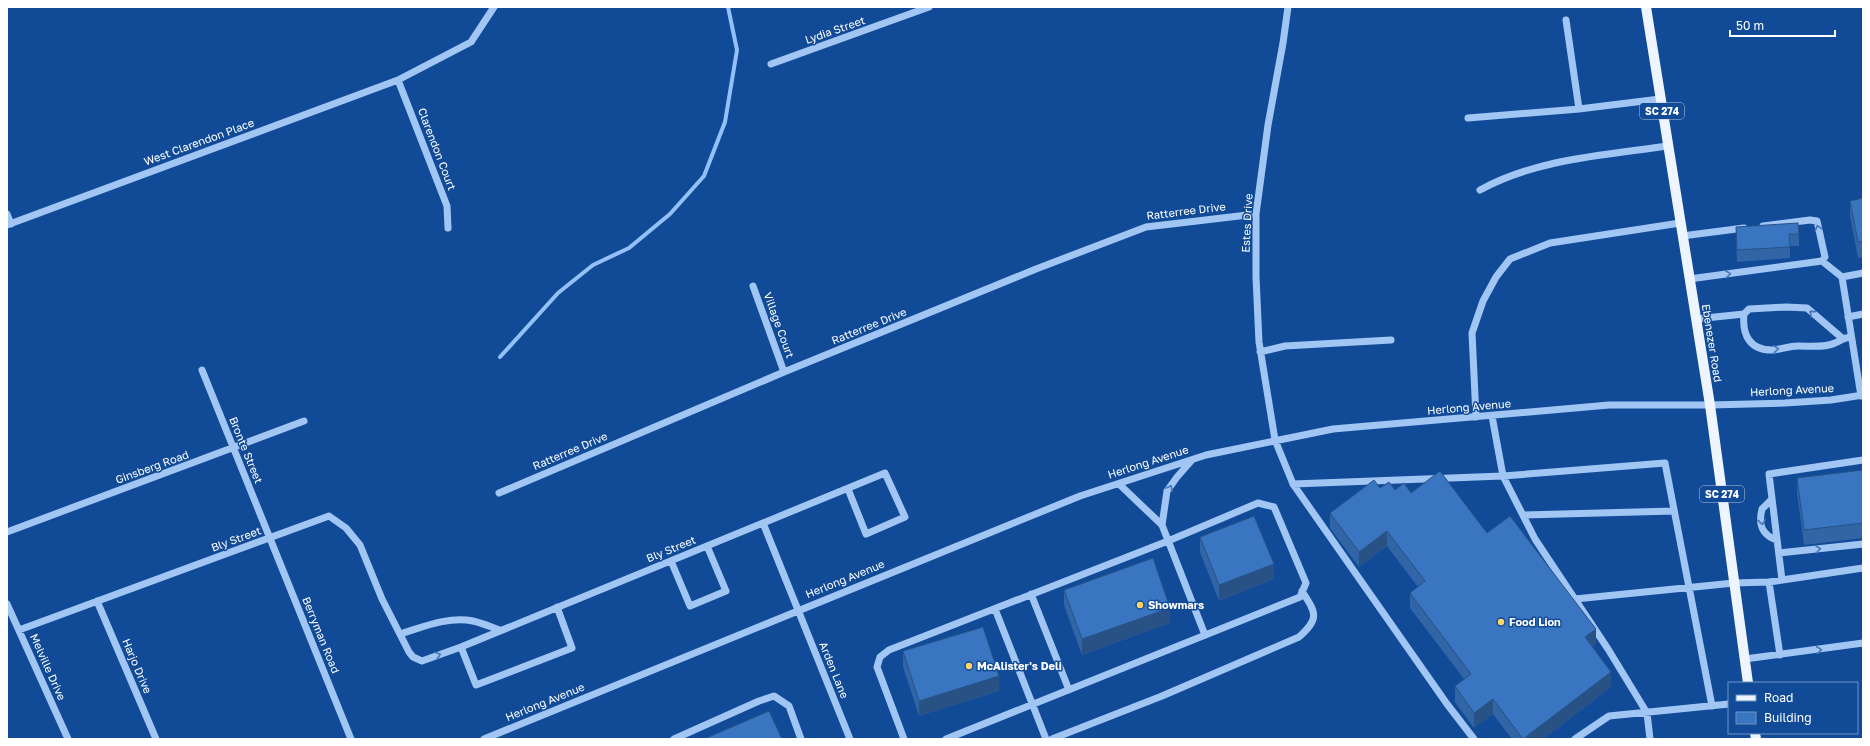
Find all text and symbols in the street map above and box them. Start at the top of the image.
scale bar [1730,12,1835,38]
street label: Lydia Street [803,13,867,46]
text: 50 m [1736,18,1764,33]
road number: SC 274 [1640,103,1684,119]
street label: Clarendon Court [416,106,459,192]
street label: West Clarendon Place [142,116,256,168]
street label: Estes Drive [1238,193,1255,253]
street label: Ratterree Drive [1146,199,1226,222]
one-way arrow [1814,224,1823,231]
one-way arrow [1725,270,1731,279]
street label: Village Court [762,290,797,360]
street label: Ebenezer Road [1700,303,1725,383]
street label: Ratterree Drive [829,305,908,347]
one-way arrow [1810,310,1817,317]
one-way arrow [1773,344,1779,353]
street label: Herlong Avenue [1750,381,1834,398]
street label: Herlong Avenue [1426,396,1511,417]
street label: Bronte Street [227,415,266,485]
street label: Ratterree Drive [531,429,609,472]
street label: Herlong Avenue [1106,442,1190,481]
street label: Ginsberg Road [113,447,190,486]
one-way arrow [1165,485,1173,492]
road number: SC 274 [1700,486,1744,502]
one-way arrow [1757,519,1766,525]
street label: Bly Street [209,524,263,554]
street label: Bly Street [644,533,697,564]
one-way arrow [1815,545,1821,554]
street label: Herlong Avenue [803,557,886,600]
street label: Berryman Road [300,595,343,675]
place label: Showmars [1148,598,1204,611]
marker: Showmars [1135,600,1145,610]
place label: Food Lion [1509,615,1561,628]
marker: Food Lion [1496,617,1506,627]
street label: Melville Drive [28,631,69,702]
street label: Harjo Drive [120,636,155,695]
street label: Arden Lane [817,640,852,700]
one-way arrow [1816,646,1822,655]
one-way arrow [434,652,441,660]
place label: McAlister's Deli [977,659,1062,672]
marker: McAlister's Deli [964,661,974,671]
street label: Herlong Avenue [503,680,586,723]
legend [1728,682,1858,734]
text: Road [1764,690,1793,705]
text: Building [1764,710,1812,725]

